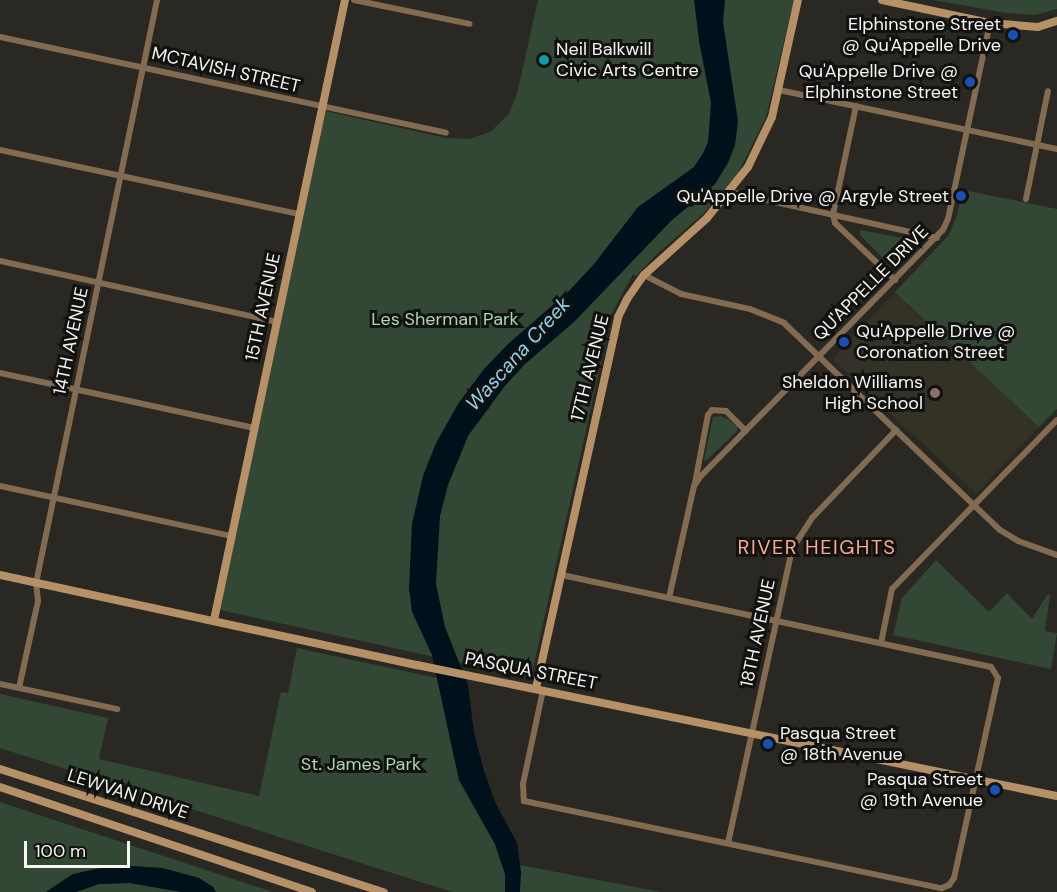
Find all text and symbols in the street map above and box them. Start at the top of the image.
place label: Elphinstone Street @ Qu'Appelle Drive [842,14,1001,57]
marker: Elphinstone Street @ Qu'Appelle Drive [1006,28,1020,42]
place label: Neil Balkwill Civic Arts Centre [556,39,699,82]
street label: MCTAVISH STREET [150,42,302,98]
marker: Neil Balkwill Civic Arts Centre [537,53,551,67]
place label: Qu'Appelle Drive @ Elphinstone Street [799,61,958,104]
marker: Qu'Appelle Drive @ Elphinstone Street [963,75,977,89]
place label: Qu'Appelle Drive @ Argyle Street [676,185,949,207]
marker: Qu'Appelle Drive @ Argyle Street [954,189,968,203]
street label: QU'APPELLE DRIVE [809,221,933,345]
street label: 15TH AVENUE [241,251,285,363]
street label: 14TH AVENUE [49,285,93,397]
water label: Wascana Creek [461,292,575,416]
park label: Les Sherman Park [371,308,519,330]
street label: 17TH AVENUE [566,312,614,424]
place label: Qu'Appelle Drive @ Coronation Street [856,321,1015,364]
marker: Qu'Appelle Drive @ Coronation Street [837,335,851,349]
place label: Sheldon Williams High School [782,372,923,415]
marker: Sheldon Williams High School [928,386,942,400]
district label: RIVER HEIGHTS [738,535,896,559]
street label: 18TH AVENUE [736,577,780,689]
street label: PASQUA STREET [463,648,599,694]
place label: Pasqua Street @ 18th Avenue [780,723,903,766]
marker: Pasqua Street @ 18th Avenue [761,737,775,751]
park label: St. James Park [301,753,421,775]
street label: LEWVAN DRIVE [65,764,191,824]
place label: Pasqua Street @ 19th Avenue [860,769,983,812]
marker: Pasqua Street @ 19th Avenue [988,783,1002,797]
scale bar [27,829,134,867]
text: 100 m [35,839,86,863]

